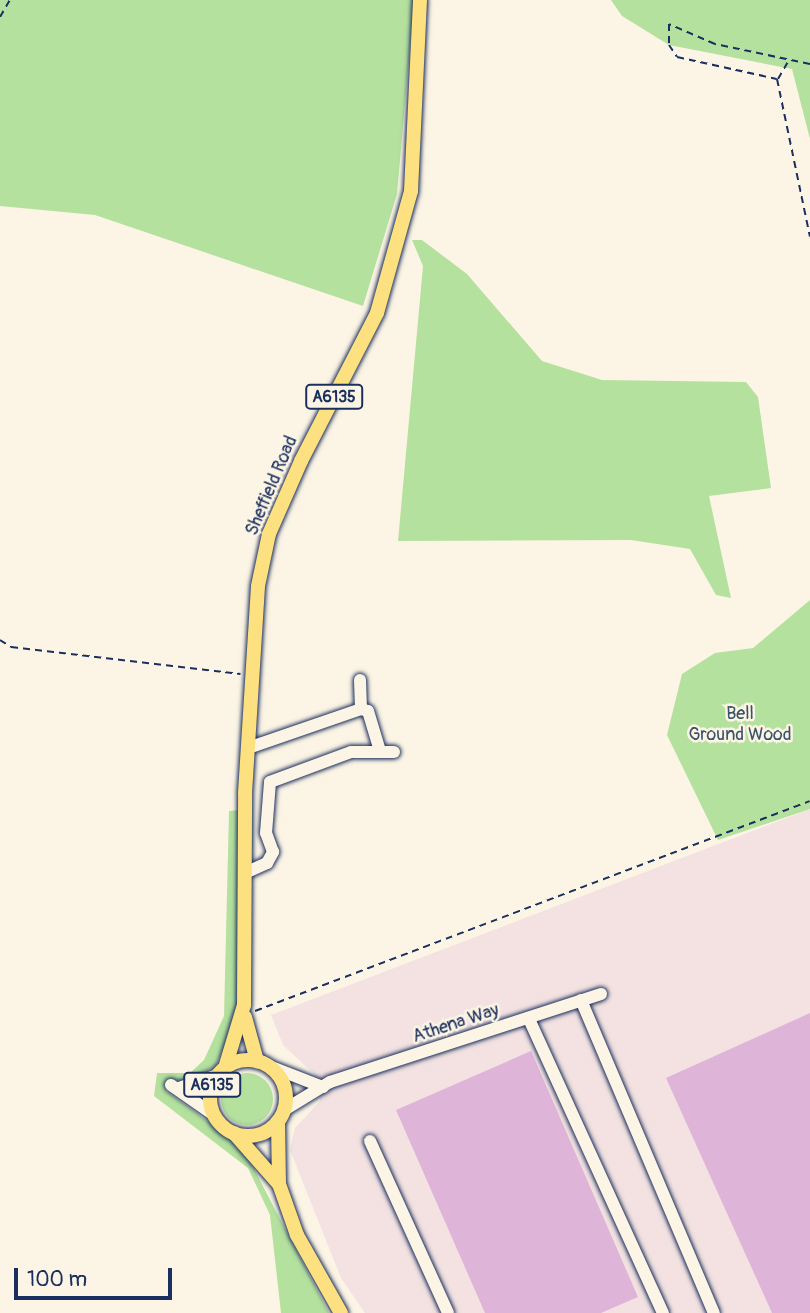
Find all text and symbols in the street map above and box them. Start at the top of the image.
road number: A6135 [304,384,364,410]
street label: Sheffield Road [241,433,303,539]
park label: Bell Ground Wood [688,704,792,746]
street label: Athena Way [410,1000,502,1048]
road number: A6135 [182,1072,242,1098]
scale bar [18,1254,175,1298]
text: 100 m [27,1266,87,1293]

